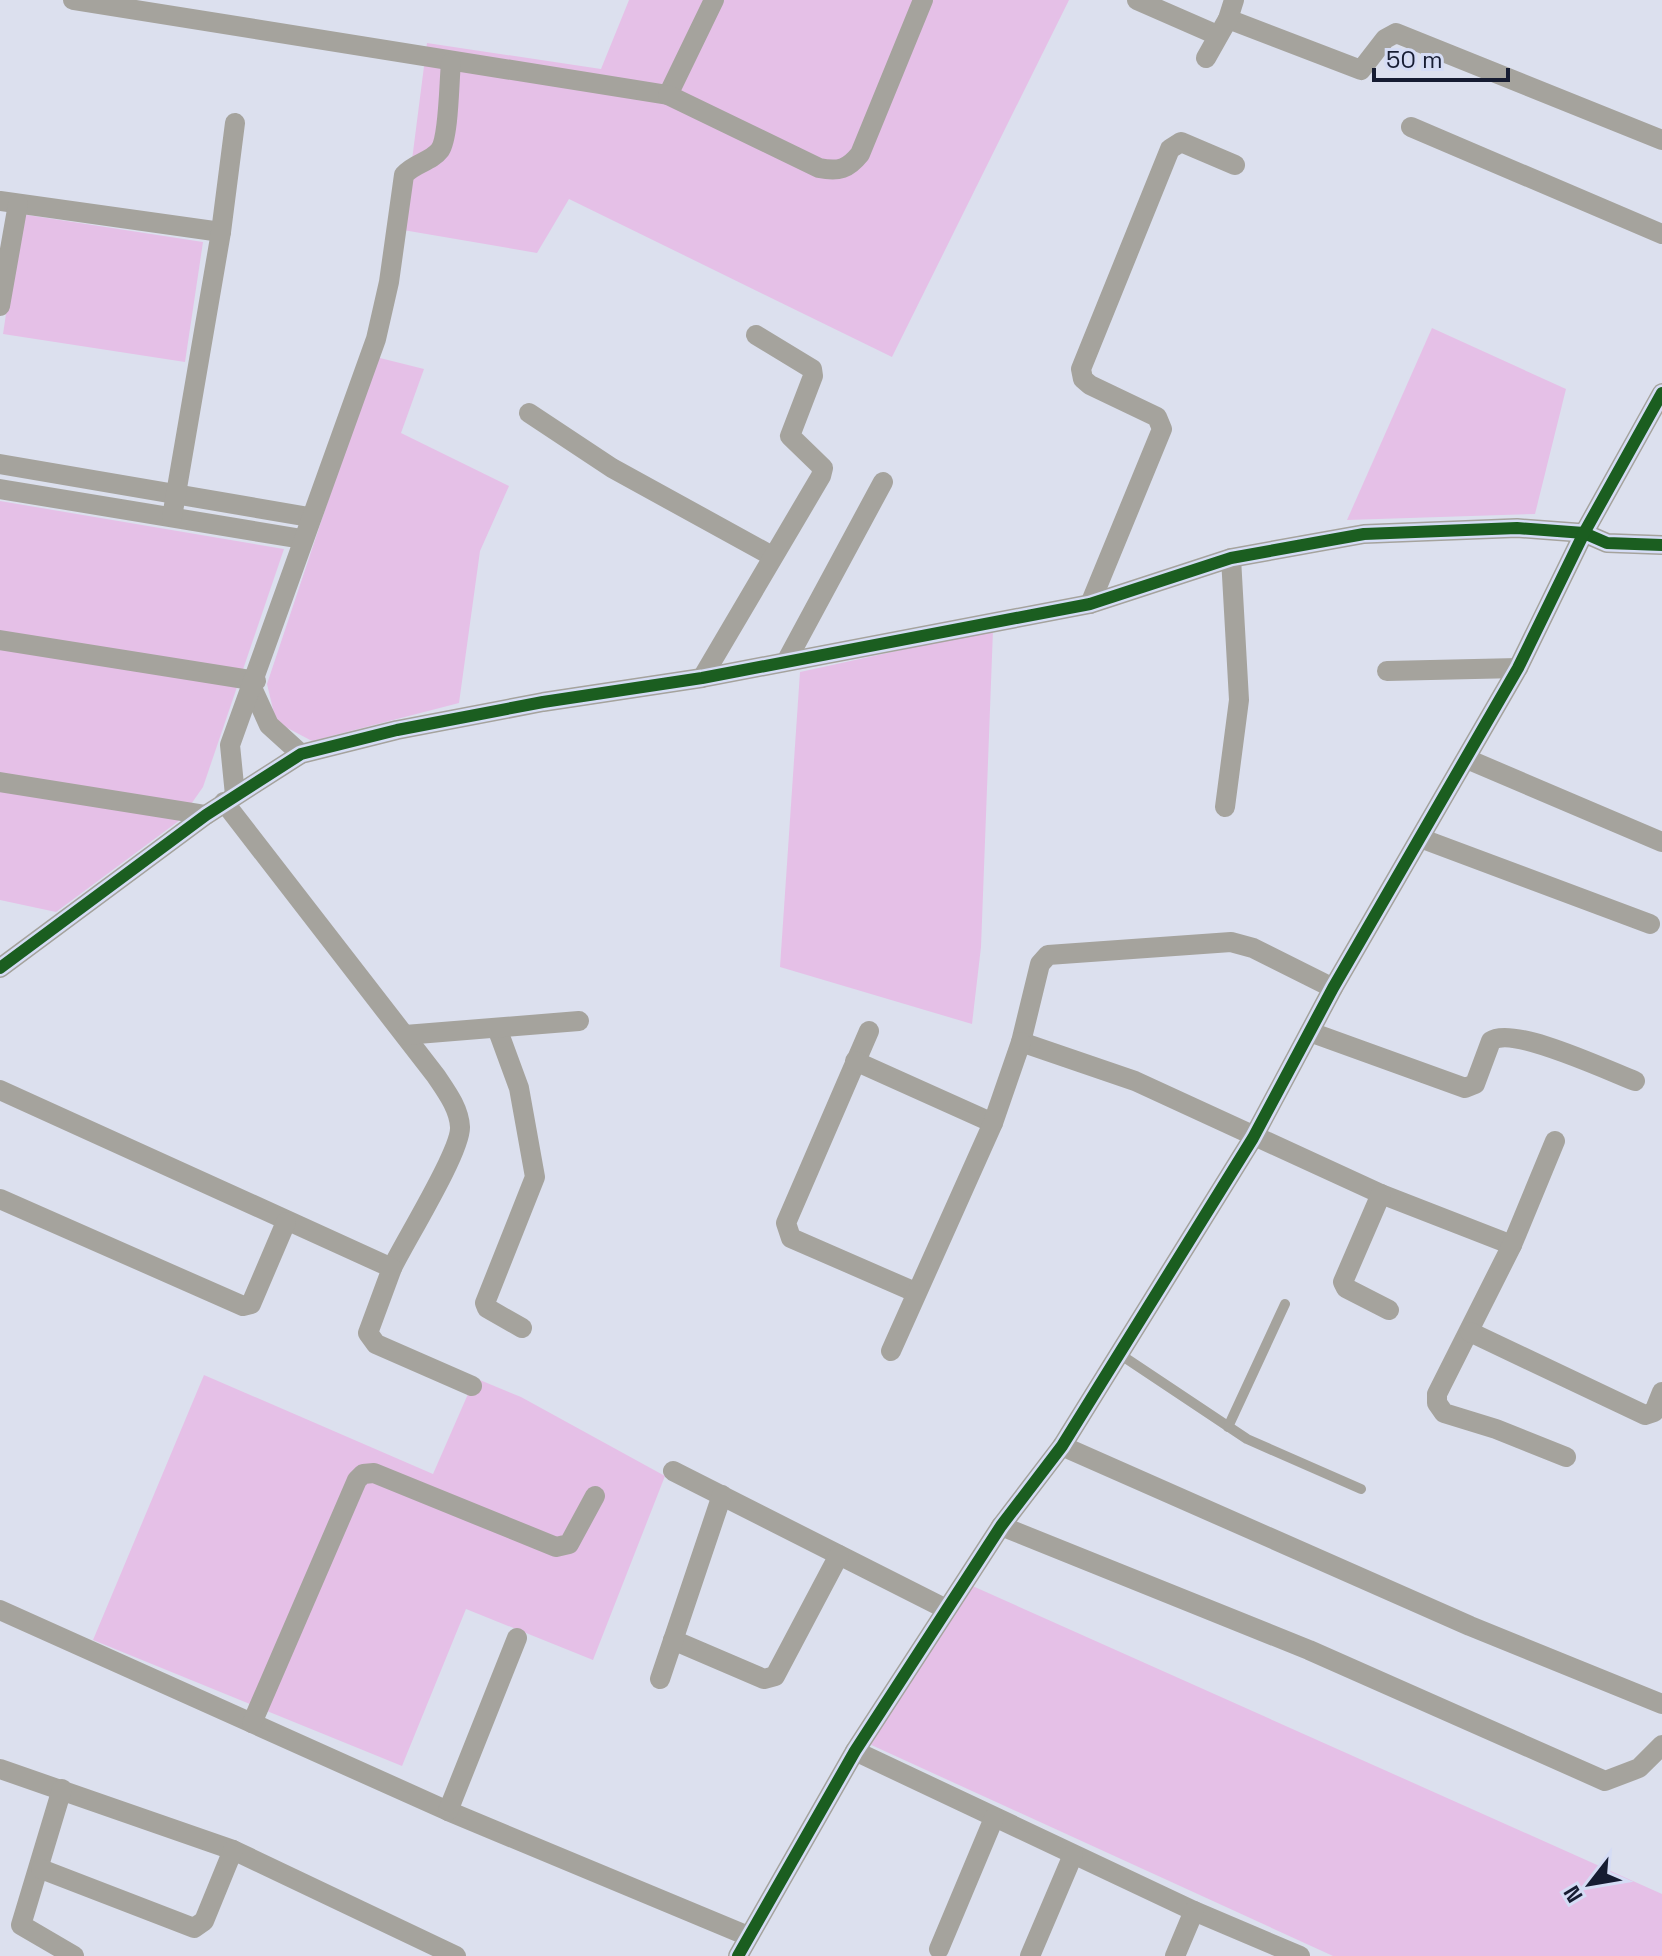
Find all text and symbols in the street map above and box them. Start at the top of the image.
scale bar [1374,32,1508,82]
text: 50 m [1386,44,1443,75]
north arrow [1550,1844,1630,1924]
text: N [1557,1881,1589,1908]

